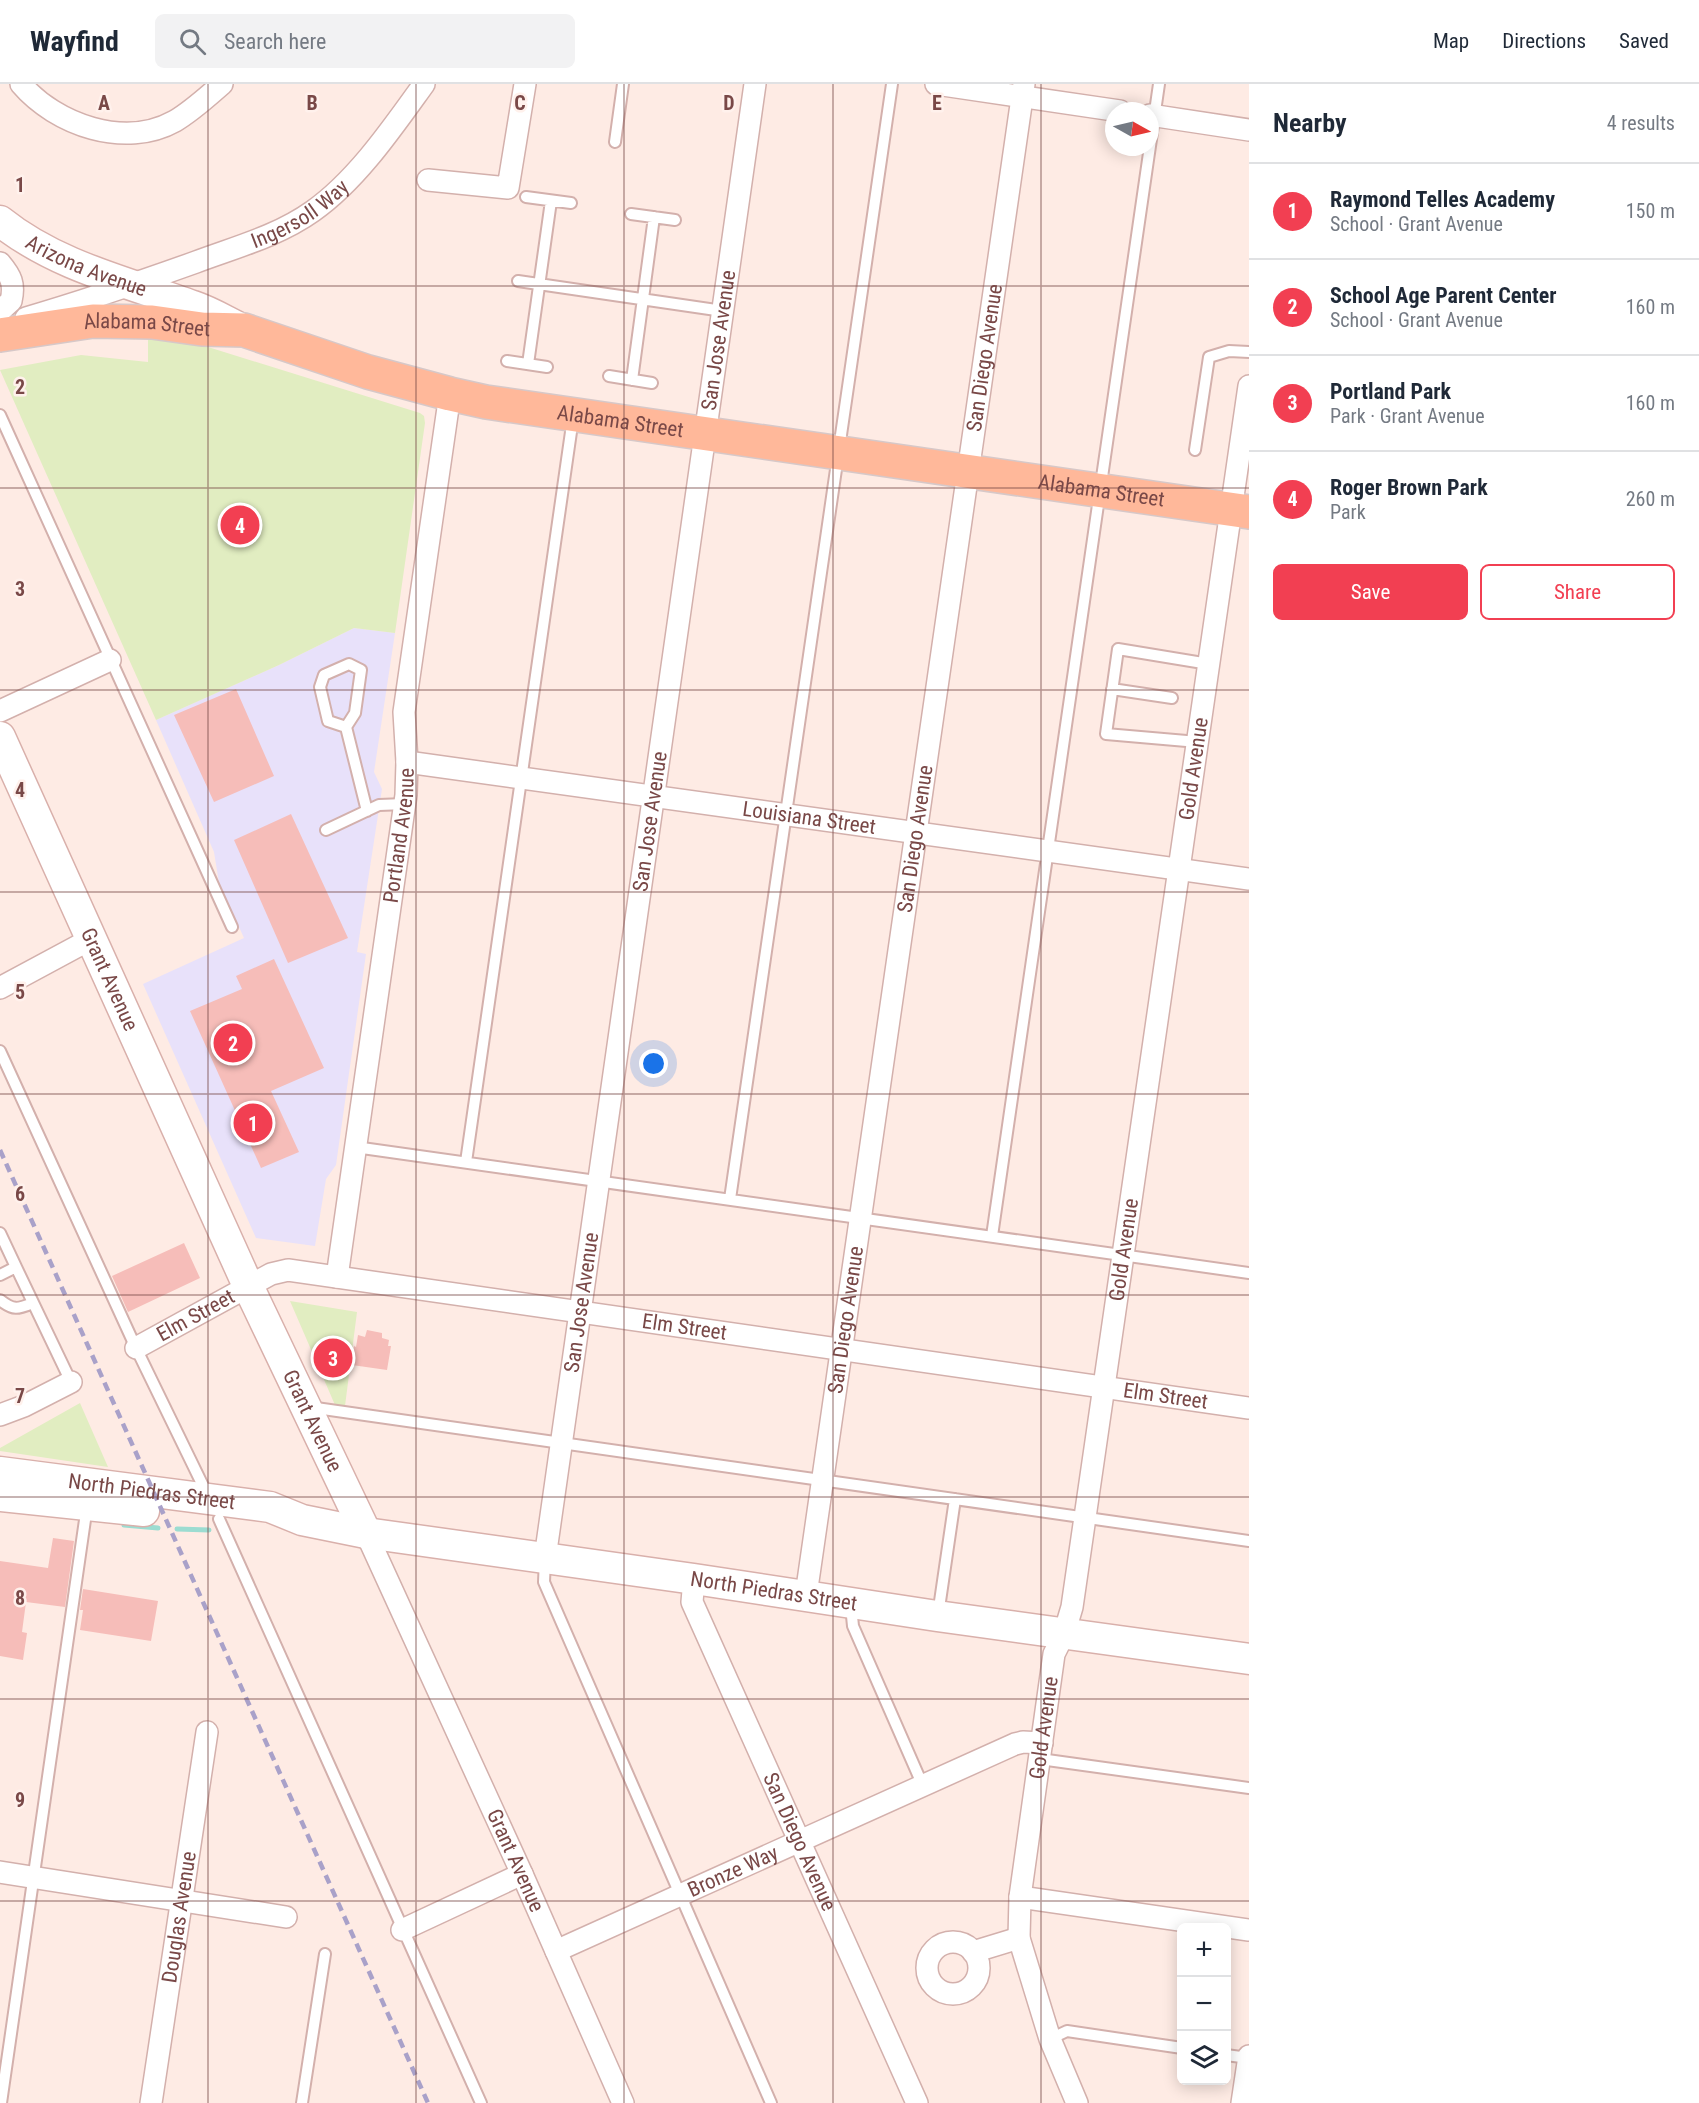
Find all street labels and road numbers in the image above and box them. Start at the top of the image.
street label: Ingersoll Way [248,175,354,253]
street label: Arizona Avenue [22,230,150,301]
street label: San Jose Avenue [697,268,740,412]
street label: San Diego Avenue [962,282,1007,433]
street label: Alabama Street [82,309,210,341]
street label: Alabama Street [556,400,685,442]
street label: Alabama Street [1037,470,1166,512]
street label: Gold Avenue [1174,716,1213,822]
street label: San Jose Avenue [628,750,672,893]
street label: San Diego Avenue [893,763,938,914]
street label: Portland Avenue [379,767,419,905]
street label: Louisiana Street [741,797,877,839]
street label: Grant Avenue [76,924,143,1035]
street label: Gold Avenue [1104,1197,1143,1303]
street label: San Jose Avenue [560,1231,603,1374]
street label: San Diego Avenue [823,1244,868,1395]
street label: Elm Street [153,1284,239,1346]
street label: Elm Street [641,1309,728,1345]
street label: Grant Avenue [278,1366,347,1476]
street label: Elm Street [1122,1378,1209,1414]
street label: North Piedras Street [67,1469,237,1514]
street label: North Piedras Street [689,1567,859,1616]
street label: Gold Avenue [1025,1675,1063,1781]
street label: San Diego Avenue [758,1769,841,1915]
street label: Grant Avenue [482,1805,549,1916]
street label: Bronze Way [684,1840,782,1902]
street label: Douglas Avenue [157,1849,201,1985]

